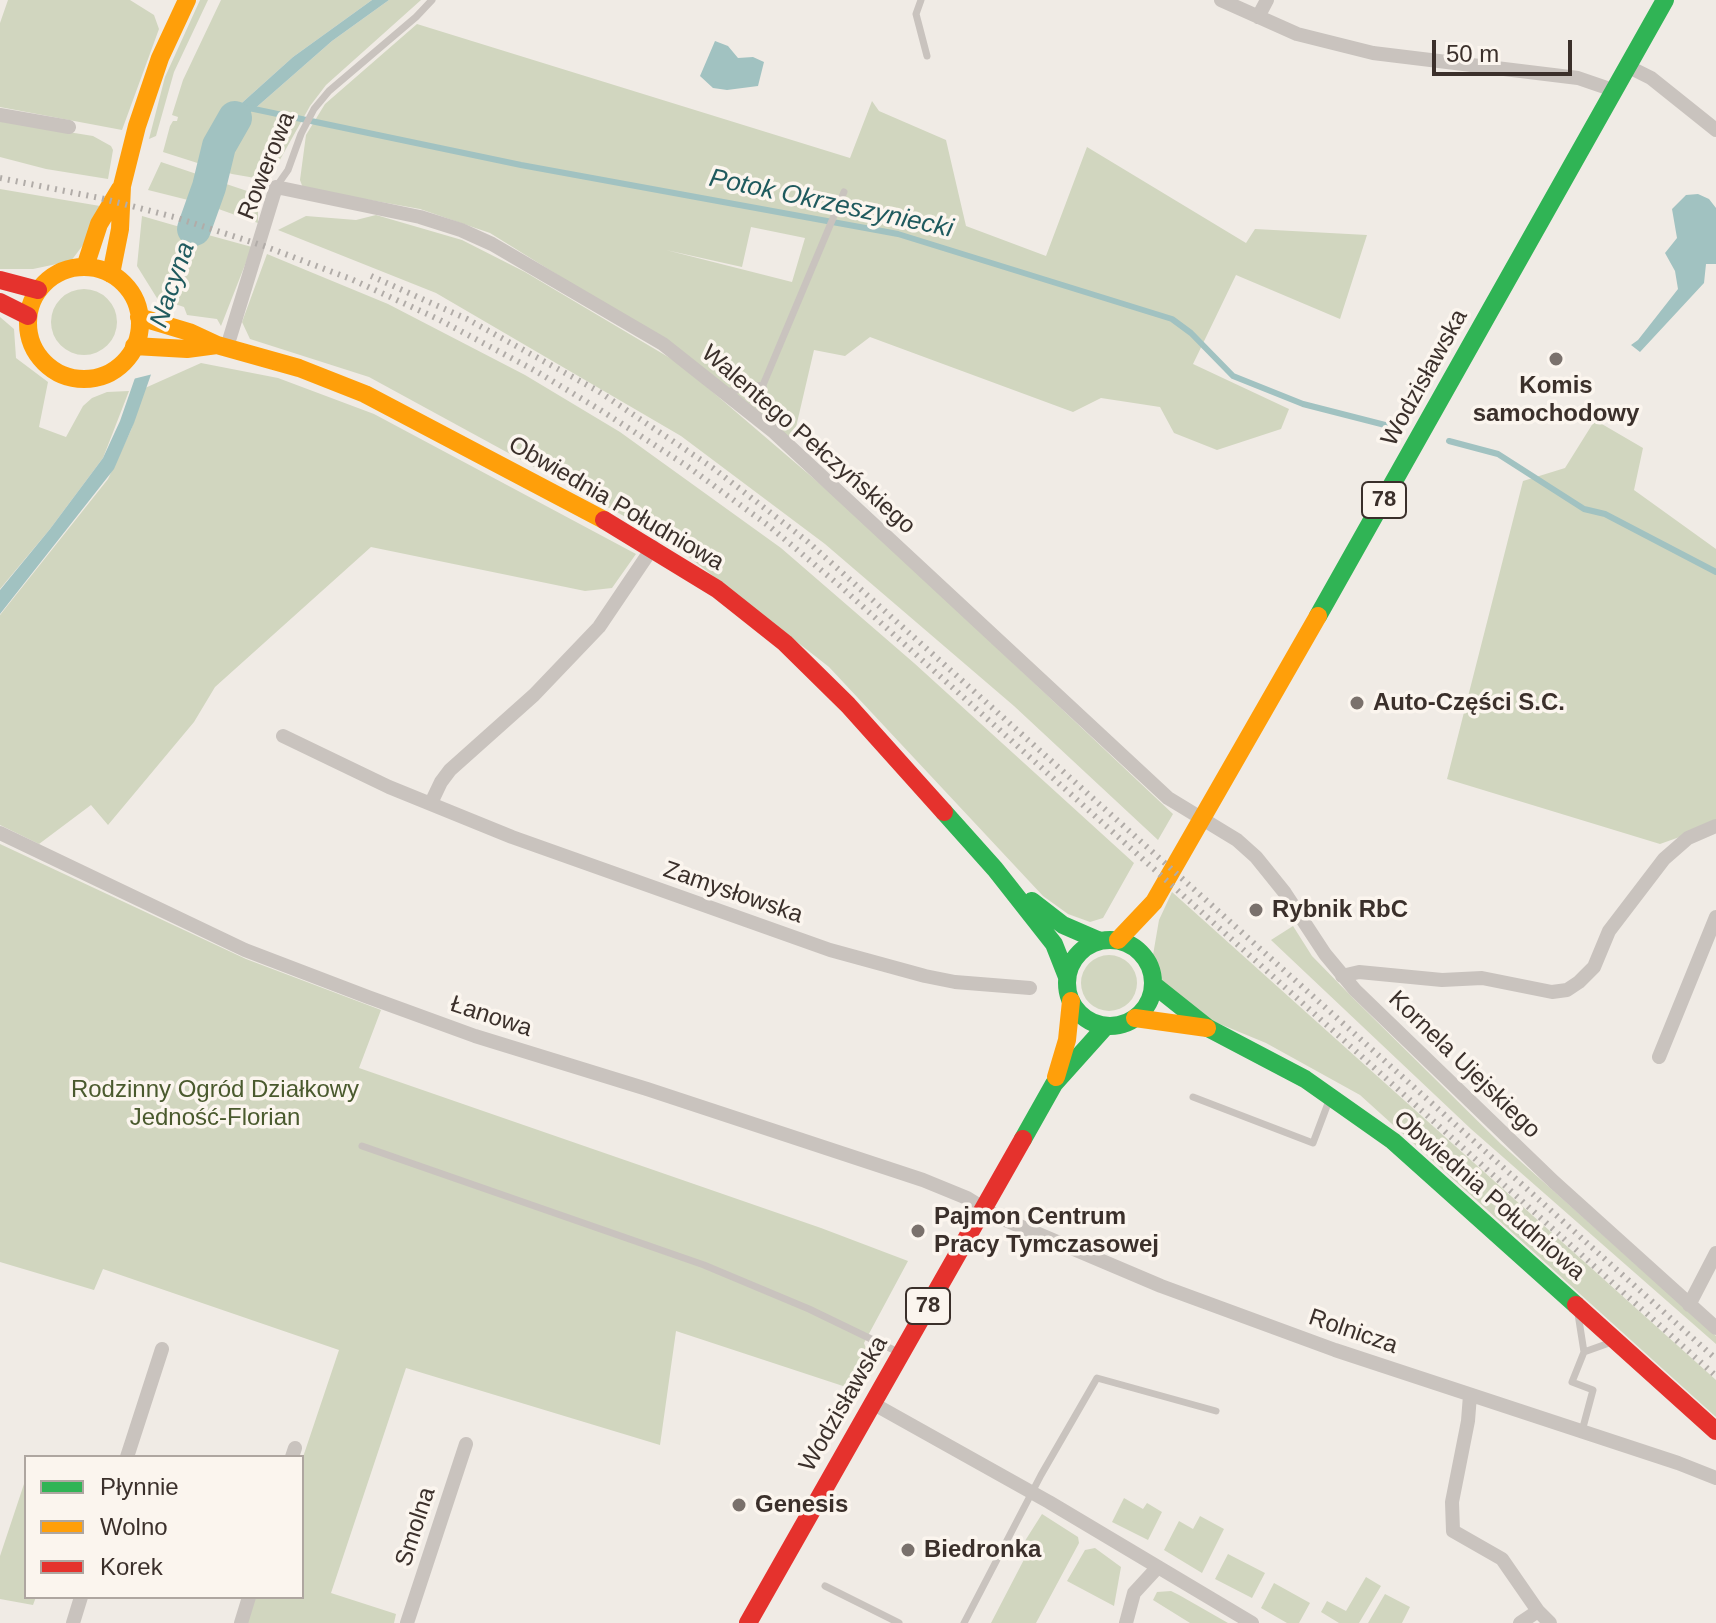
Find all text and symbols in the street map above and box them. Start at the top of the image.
scale bar [1436,24,1576,74]
text: 50 m [1446,40,1499,67]
street label: Rowerowa [232,108,302,224]
water label: Potok Okrzeszyniecki [706,163,956,245]
water label: Nacyna [144,238,202,332]
street label: Wodzisławska [1376,305,1474,451]
street label: Walentego Pełczyńskiego [695,339,921,541]
marker: Komis samochodowy [1547,350,1565,368]
place label: Komis samochodowy [1473,372,1639,428]
street label: Obwiednia Południowa [503,430,729,578]
road number: 78 [1362,482,1406,518]
place label: Auto-Części S.C. [1373,689,1565,717]
marker: Auto-Części S.C. [1348,694,1366,712]
street label: Zamysłowska [660,856,806,930]
place label: Rybnik RbC [1272,896,1408,924]
marker: Rybnik RbC [1247,901,1265,919]
street label: Kornela Ujejskiego [1382,985,1546,1145]
street label: Łanowa [447,990,535,1044]
park label: Rodzinny Ogród Działkowy Jedność-Florian [71,1076,359,1132]
street label: Obwiednia Południowa [1387,1105,1591,1287]
place label: Pajmon Centrum Pracy Tymczasowej [934,1203,1159,1259]
marker: Pajmon Centrum Pracy Tymczasowej [909,1222,927,1240]
road number: 78 [906,1288,950,1324]
street label: Rolnicza [1305,1303,1401,1361]
street label: Wodzisławska [794,1331,894,1477]
legend [24,1455,304,1599]
text: Płynnie [100,1473,179,1500]
street label: Smolna [390,1484,442,1570]
place label: Genesis [755,1491,848,1519]
marker: Genesis [730,1496,748,1514]
text: Wolno [100,1513,168,1540]
place label: Biedronka [924,1536,1041,1564]
marker: Biedronka [899,1541,917,1559]
text: Korek [100,1553,163,1580]

